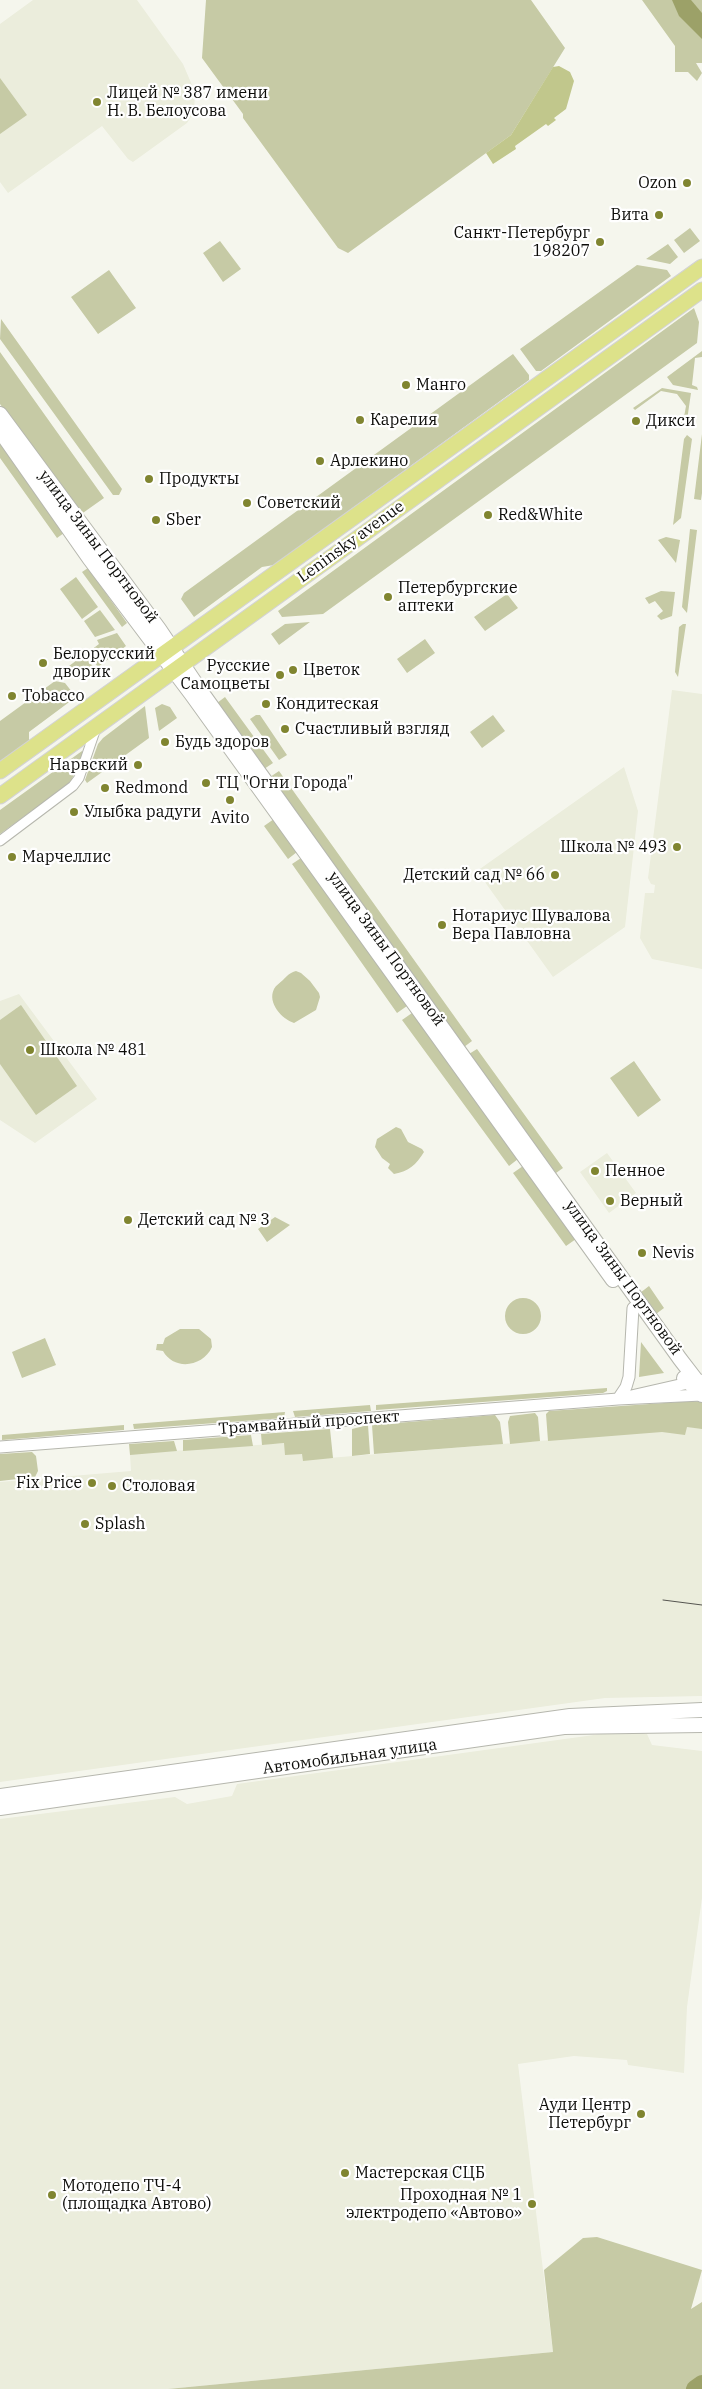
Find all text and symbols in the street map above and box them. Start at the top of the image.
place label: Лицей № 387 имени Н. В. Белоусова [107,83,268,121]
marker: Лицей № 387 имени Н. В. Белоусова [91,96,103,108]
place label: Ozon [638,173,677,193]
marker: Ozon [681,177,693,189]
place label: Вита [611,205,649,225]
marker: Вита [653,209,665,221]
place label: Санкт-Петербург 198207 [454,223,590,261]
marker: Санкт-Петербург 198207 [594,236,606,248]
place label: Манго [416,375,466,395]
marker: Манго [400,379,412,391]
place label: Карелия [370,410,438,430]
place label: Дикси [646,411,696,431]
marker: Карелия [354,414,366,426]
marker: Дикси [630,415,642,427]
place label: Арлекино [330,451,408,471]
marker: Арлекино [314,455,326,467]
street label: улица Зины Портновой [34,467,162,627]
place label: Продукты [159,469,239,489]
marker: Продукты [143,473,155,485]
place label: Советский [257,493,341,513]
marker: Советский [241,497,253,509]
street label: Leninsky avenue [294,497,408,587]
place label: Red&White [498,505,583,525]
marker: Red&White [482,509,494,521]
place label: Sber [166,510,201,530]
marker: Sber [150,514,162,526]
place label: Петербургские аптеки [398,578,518,616]
marker: Петербургские аптеки [382,591,394,603]
place label: Белорусский дворик [53,644,155,682]
place label: Русские Самоцветы [180,656,270,694]
marker: Белорусский дворик [37,657,49,669]
place label: Цветок [303,660,360,680]
marker: Цветок [287,664,299,676]
marker: Русские Самоцветы [274,669,286,681]
place label: Tobacco [22,686,84,706]
marker: Tobacco [6,690,18,702]
place label: Кондитеская [276,694,379,714]
marker: Кондитеская [260,698,272,710]
place label: Счастливый взгляд [295,719,450,739]
marker: Счастливый взгляд [279,723,291,735]
place label: Будь здоров [175,732,269,752]
marker: Будь здоров [159,736,171,748]
place label: Нарвский [49,755,128,775]
marker: Нарвский [132,759,144,771]
place label: ТЦ "Огни Города" [216,773,353,793]
marker: ТЦ "Огни Города" [200,777,212,789]
place label: Redmond [115,778,188,798]
marker: Redmond [99,782,111,794]
marker: Avito [224,794,236,806]
place label: Улыбка радуги [84,802,201,822]
marker: Улыбка радуги [68,806,80,818]
place label: Avito [211,808,249,828]
place label: Школа № 493 [560,837,667,857]
marker: Школа № 493 [671,841,683,853]
place label: Марчеллис [22,847,111,867]
marker: Марчеллис [6,851,18,863]
place label: Детский сад № 66 [404,865,545,885]
street label: улица Зины Портновой [323,868,449,1030]
marker: Детский сад № 66 [549,869,561,881]
place label: Нотариус Шувалова Вера Павловна [452,906,610,944]
marker: Нотариус Шувалова Вера Павловна [436,919,448,931]
place label: Школа № 481 [40,1040,147,1060]
marker: Школа № 481 [24,1044,36,1056]
place label: Пенное [605,1161,665,1181]
marker: Пенное [589,1165,601,1177]
place label: Верный [620,1191,683,1211]
marker: Верный [604,1195,616,1207]
street label: улица Зины Портновой [560,1197,686,1359]
place label: Детский сад № 3 [138,1210,270,1230]
marker: Детский сад № 3 [122,1214,134,1226]
place label: Nevis [652,1243,694,1263]
marker: Nevis [636,1247,648,1259]
street label: Трамвайный проспект [218,1407,400,1439]
place label: Fix Price [16,1473,82,1493]
place label: Столовая [122,1476,195,1496]
marker: Fix Price [86,1477,98,1489]
marker: Столовая [106,1480,118,1492]
place label: Splash [95,1514,145,1534]
marker: Splash [79,1518,91,1530]
street label: Автомобильная улица [262,1735,438,1779]
place label: Ауди Центр Петербург [539,2095,631,2133]
marker: Ауди Центр Петербург [635,2108,647,2120]
place label: Мастерская СЦБ [355,2163,485,2183]
marker: Мастерская СЦБ [339,2167,351,2179]
place label: Мотодепо ТЧ-4 (площадка Автово) [62,2176,212,2214]
place label: Проходная № 1 электродепо «Автово» [346,2185,522,2223]
marker: Мотодепо ТЧ-4 (площадка Автово) [46,2189,58,2201]
marker: Проходная № 1 электродепо «Автово» [526,2198,538,2210]

